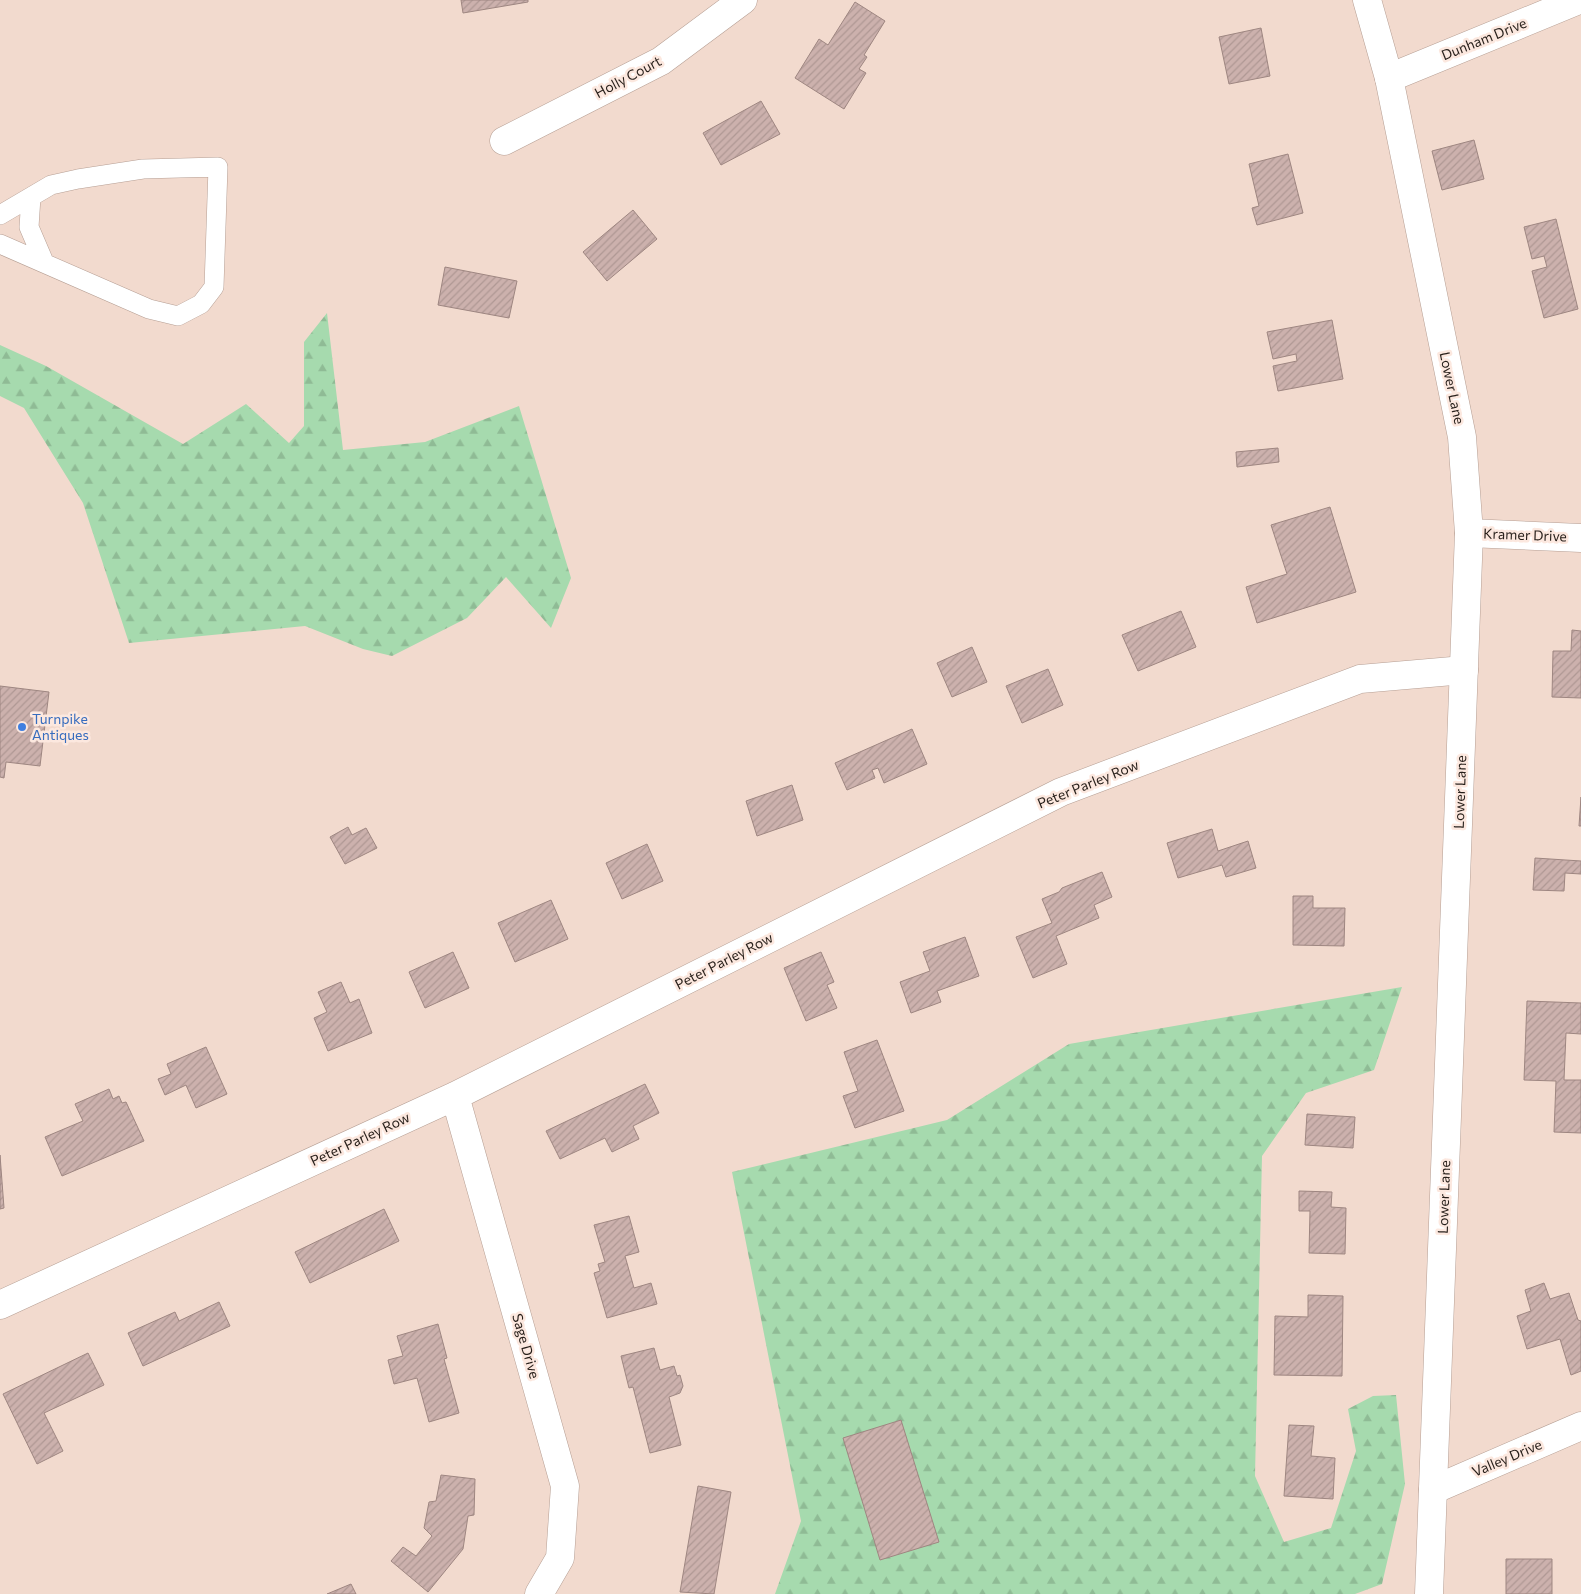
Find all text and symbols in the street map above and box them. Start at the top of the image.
street label: Dunham Drive [1439,14,1529,63]
street label: Holly Court [592,52,664,101]
street label: Lower Lane [1437,350,1468,426]
street label: Kramer Drive [1483,525,1567,544]
place label: Turnpike Antiques [32,710,89,743]
marker: Turnpike Antiques [16,721,28,733]
street label: Peter Parley Row [1035,755,1141,812]
street label: Lower Lane [1450,755,1469,829]
street label: Peter Parley Row [672,929,776,993]
street label: Peter Parley Row [307,1108,412,1169]
street label: Lower Lane [1434,1160,1453,1234]
street label: Sage Drive [509,1311,544,1380]
street label: Valley Drive [1469,1435,1544,1480]

